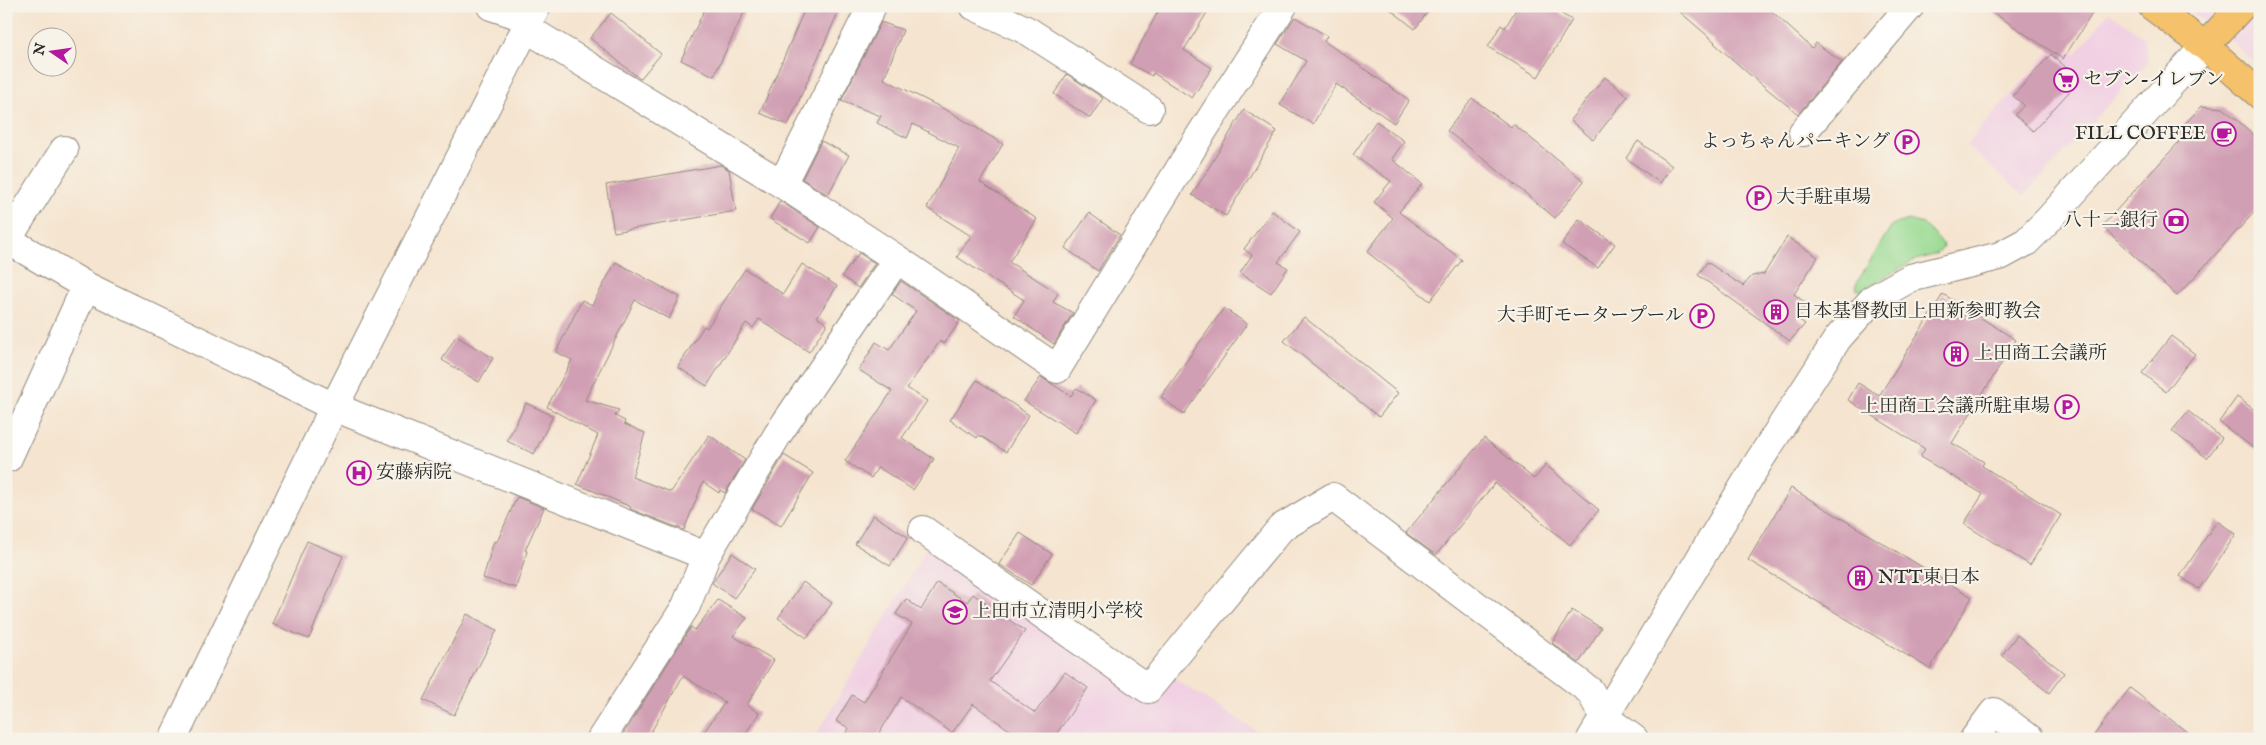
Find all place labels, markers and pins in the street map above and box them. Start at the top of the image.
supermarket icon: セブン-イレブン [2053,67,2079,93]
place label: セブン-イレブン [2084,68,2224,92]
cafe icon: FILL COFFEE [2211,121,2237,147]
place label: FILL COFFEE [2075,122,2206,146]
parking icon: よっちゃんパーキング [1894,129,1920,155]
place label: よっちゃんパーキング [1701,130,1890,154]
parking icon: 大手駐車場 [1746,185,1772,211]
place label: 大手駐車場 [1776,186,1871,210]
bank icon: 八十二銀行 [2163,208,2189,234]
place label: 八十二銀行 [2063,209,2158,233]
building icon: 日本基督教団上田新参町教会 [1763,299,1789,325]
place label: 日本基督教団上田新参町教会 [1794,300,2041,324]
parking icon: 大手町モータープール [1689,303,1715,329]
place label: 大手町モータープール [1497,304,1684,328]
building icon: 上田商工会議所 [1943,341,1969,367]
place label: 上田商工会議所 [1974,342,2107,366]
parking icon: 上田商工会議所駐車場 [2054,394,2080,420]
place label: 上田商工会議所駐車場 [1860,395,2050,419]
hospital icon: 安藤病院 [346,460,372,486]
place label: 安藤病院 [376,461,452,485]
building icon: NTT東日本 [1847,565,1873,591]
place label: NTT東日本 [1878,566,1979,590]
school or university icon: 上田市立清明小学校 [942,599,968,625]
place label: 上田市立清明小学校 [972,600,1143,624]

